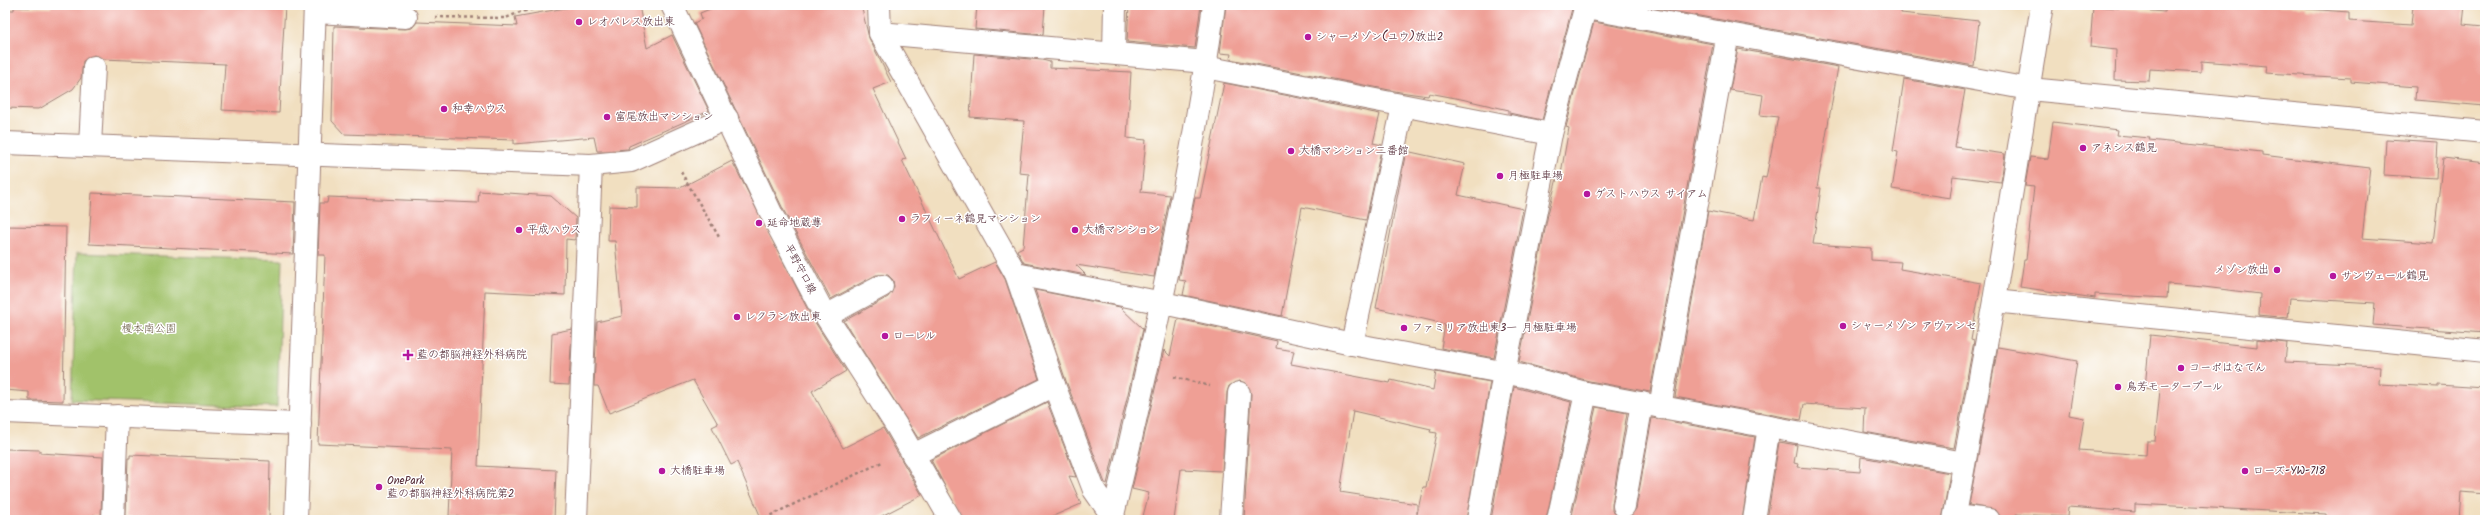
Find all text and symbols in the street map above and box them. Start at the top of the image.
place label: レオパレス放出東 [587,13,675,31]
marker: レオパレス放出東 [574,17,584,27]
place label: シャーメゾン(ユウ)放出2 [1316,28,1443,46]
marker: シャーメゾン(ユウ)放出2 [1303,32,1313,42]
place label: 和幸ハウス [452,100,506,118]
marker: 和幸ハウス [439,104,449,114]
place label: 富尾放出マンション [615,108,714,126]
marker: 富尾放出マンション [602,112,612,122]
place label: アネシス鶴見 [2091,139,2157,157]
place label: 大橋マンション二番館 [1299,142,1409,160]
marker: アネシス鶴見 [2078,143,2088,153]
marker: 大橋マンション二番館 [1286,146,1296,156]
place label: 月極駐車場 [1508,167,1563,185]
marker: 月極駐車場 [1495,171,1505,181]
place label: ゲストハウス サイアム [1595,185,1708,203]
marker: ゲストハウス サイアム [1582,189,1592,199]
place label: ラフィーネ鶴見マンション [910,210,1041,228]
place label: 延命地蔵尊 [767,214,822,232]
marker: ラフィーネ鶴見マンション [897,214,907,224]
marker: 延命地蔵尊 [754,218,764,228]
place label: 平成ハウス [527,221,581,239]
place label: 大橋マンション [1083,221,1160,239]
marker: 平成ハウス [514,225,524,235]
marker: 大橋マンション [1070,225,1080,235]
street label: 平野守口線 [779,240,821,298]
place label: メゾン放出 [2214,261,2269,279]
marker: メゾン放出 [2272,265,2282,275]
place label: サンヴェール鶴見 [2341,267,2428,285]
marker: サンヴェール鶴見 [2328,271,2338,281]
place label: レクラン放出東 [745,308,822,326]
marker: レクラン放出東 [732,312,742,322]
place label: シャーメゾン アヴァンセ [1851,317,1977,335]
place label: ファミリア放出東3一 月極駐車場 [1412,319,1577,337]
park label: 榎本南公園 [122,320,177,338]
marker: シャーメゾン アヴァンセ [1838,321,1848,331]
marker: ファミリア放出東3一 月極駐車場 [1399,323,1409,333]
place label: ローレル [893,327,936,345]
marker: ローレル [880,331,890,341]
place label: 藍の都脳神経外科病院 [417,346,527,364]
marker: 藍の都脳神経外科病院 [402,349,414,361]
place label: コーポはなてん [2189,359,2266,377]
marker: コーポはなてん [2176,363,2186,373]
place label: 鳥芳モータープール [2126,378,2223,396]
marker: 鳥芳モータープール [2113,382,2123,392]
place label: 大橋駐車場 [670,462,725,480]
place label: ローズ-YW-718 [2253,462,2326,480]
marker: 大橋駐車場 [657,466,667,476]
marker: ローズ-YW-718 [2240,466,2250,476]
place label: OnePark 藍の都脳神経外科病院第2 [387,472,514,503]
marker: OnePark 藍の都脳神経外科病院第2 [374,482,384,492]

